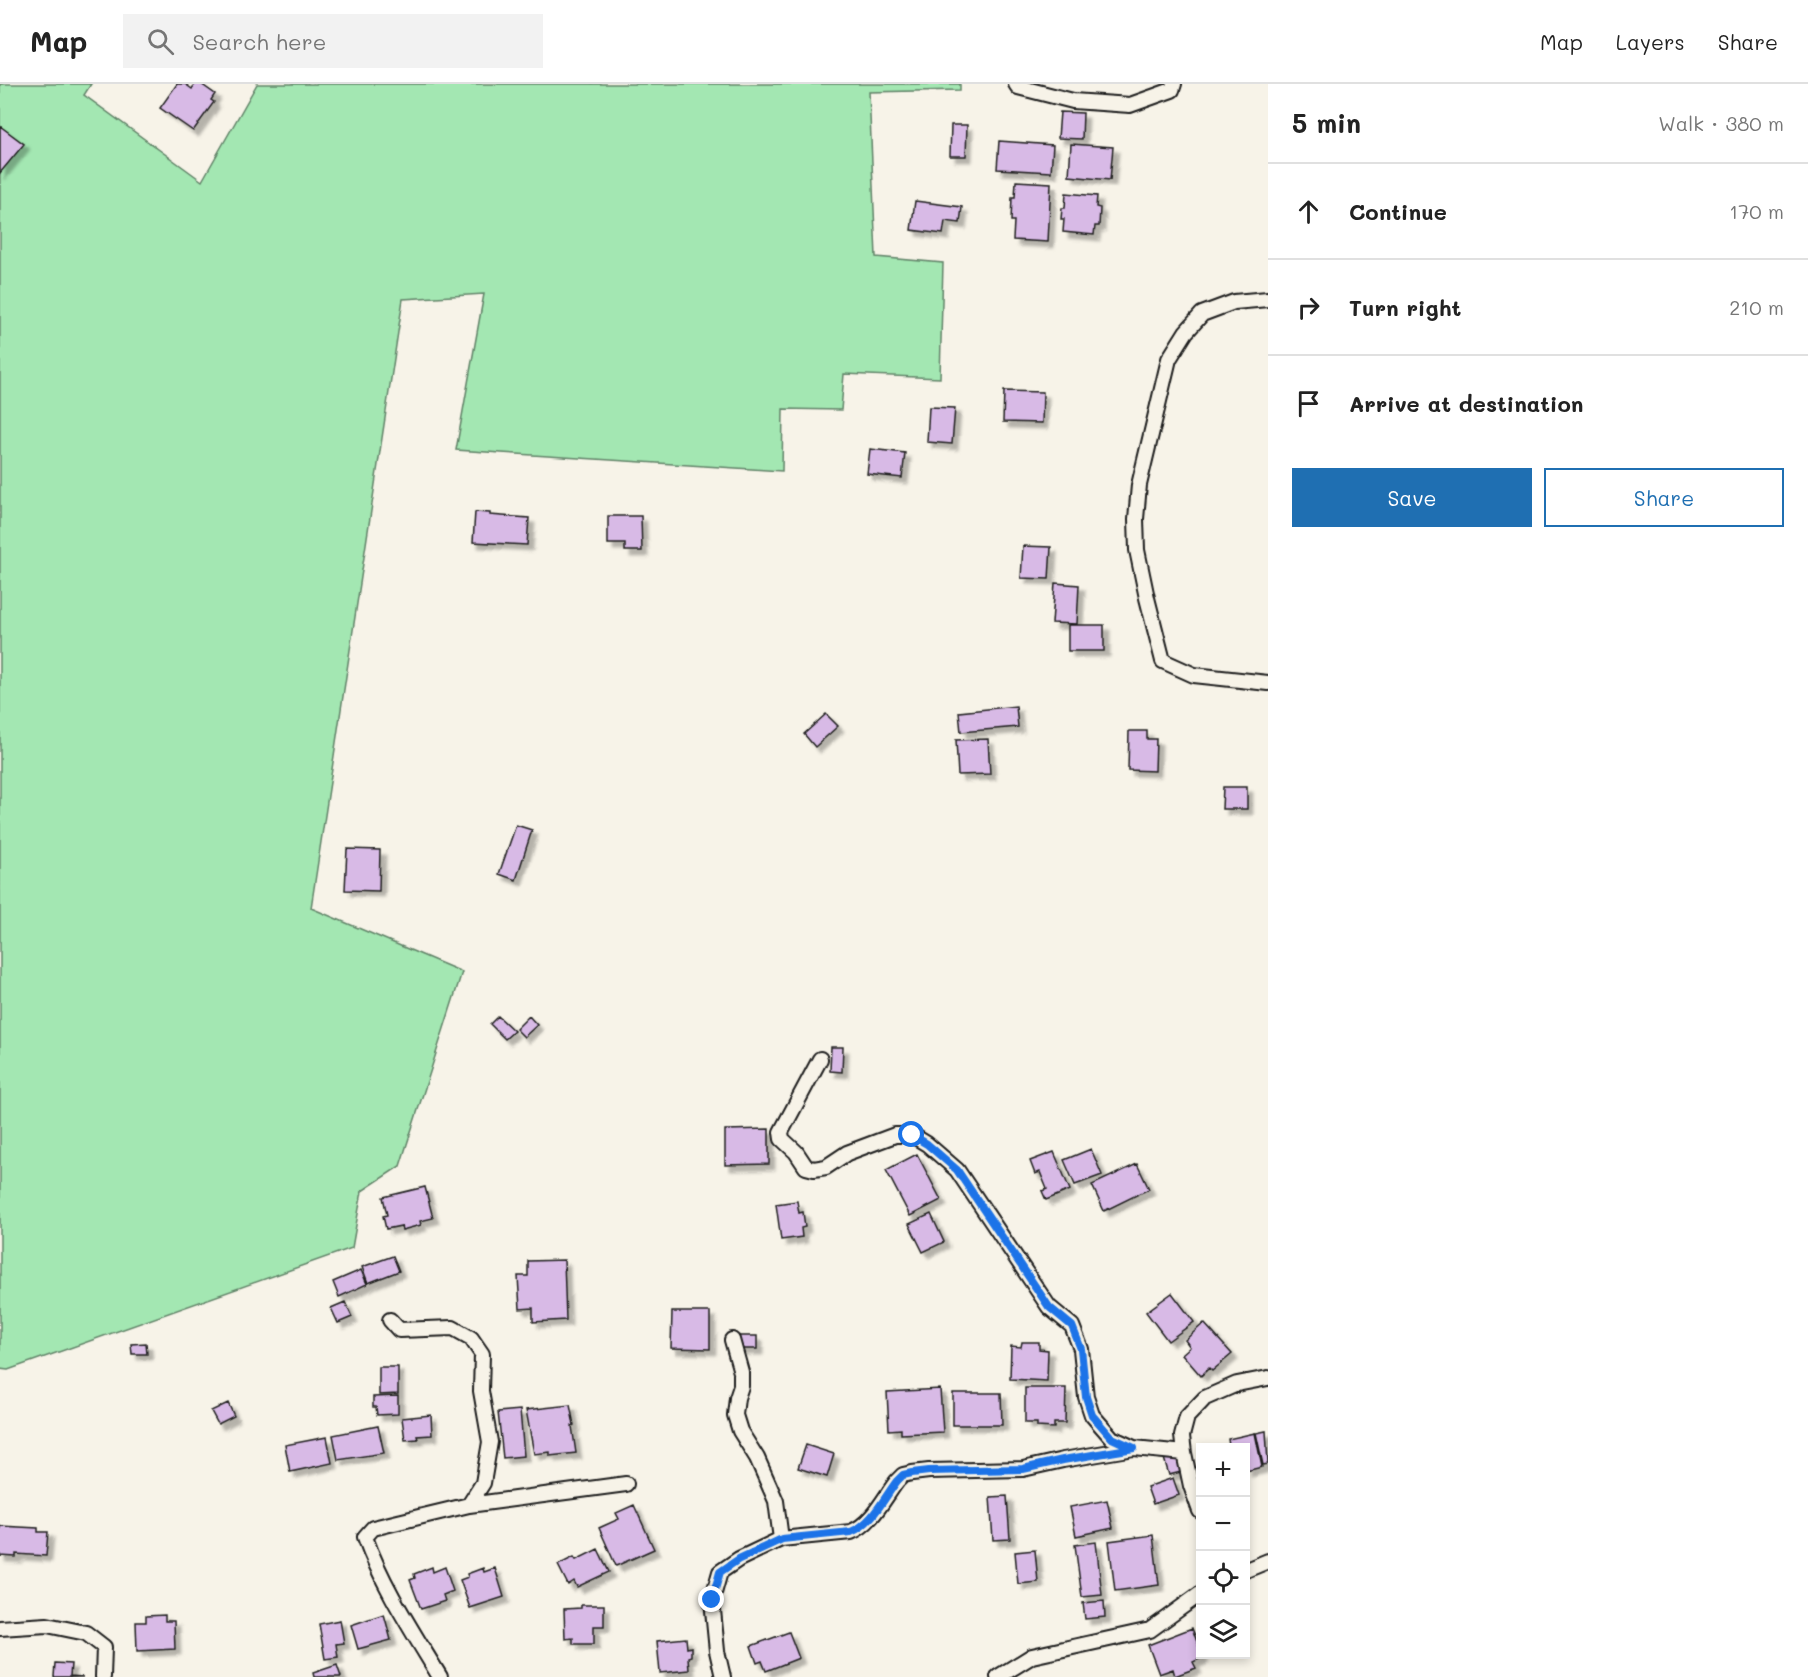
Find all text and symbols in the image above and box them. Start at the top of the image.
search box [123,14,543,68]
text: Map [30,23,87,59]
icon: search [144,25,177,58]
text: Search here [192,27,326,56]
text: Map [1540,28,1583,55]
text: Layers [1616,28,1685,55]
text: Share [1718,28,1778,55]
text: 5 min [1292,106,1361,140]
text: Walk · 380 m [1658,110,1784,136]
icon: ahead [1292,195,1325,228]
text: Continue [1349,197,1447,226]
text: 170 m [1729,198,1784,224]
icon: right [1292,291,1325,324]
text: Turn right [1349,293,1461,322]
text: 210 m [1729,294,1784,320]
icon: arrive [1292,387,1325,420]
text: Arrive at destination [1349,389,1584,418]
button: Save [1292,468,1532,527]
button: Share [1544,468,1784,527]
route start [898,1121,924,1147]
map controls [1196,1443,1250,1659]
button: + [1196,1443,1250,1497]
button: − [1196,1497,1250,1551]
button: locate [1196,1551,1250,1605]
route end [698,1586,724,1612]
button: layers [1196,1605,1250,1659]

